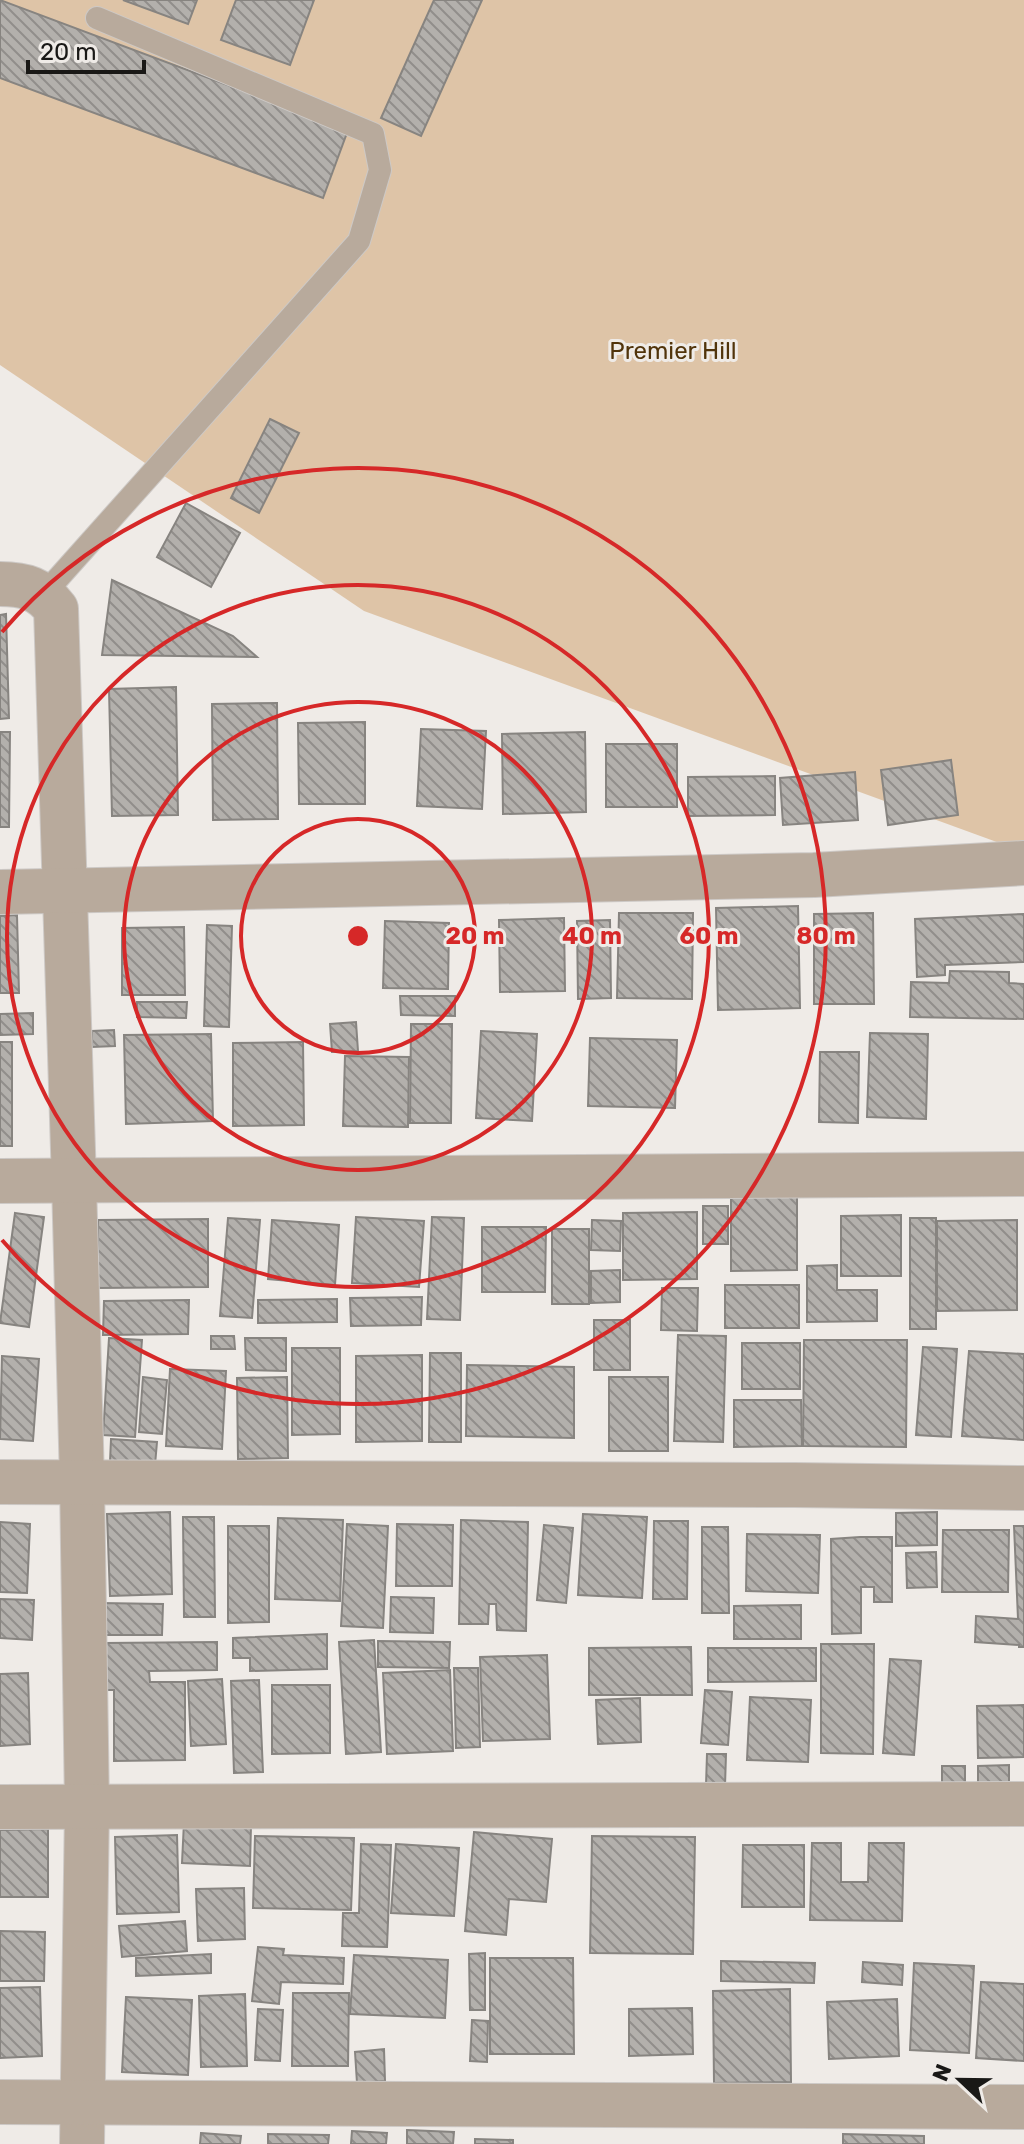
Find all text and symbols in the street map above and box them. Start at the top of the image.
scale bar [28,24,144,74]
text: 20 m [40,38,97,66]
park label: Premier Hill [609,337,737,365]
centre of rings [344,922,372,950]
text: 20 m [445,922,505,950]
text: 40 m [562,922,622,950]
text: 60 m [679,922,739,950]
text: 80 m [796,922,856,950]
north arrow [920,2040,1000,2120]
text: N [926,2060,957,2085]

